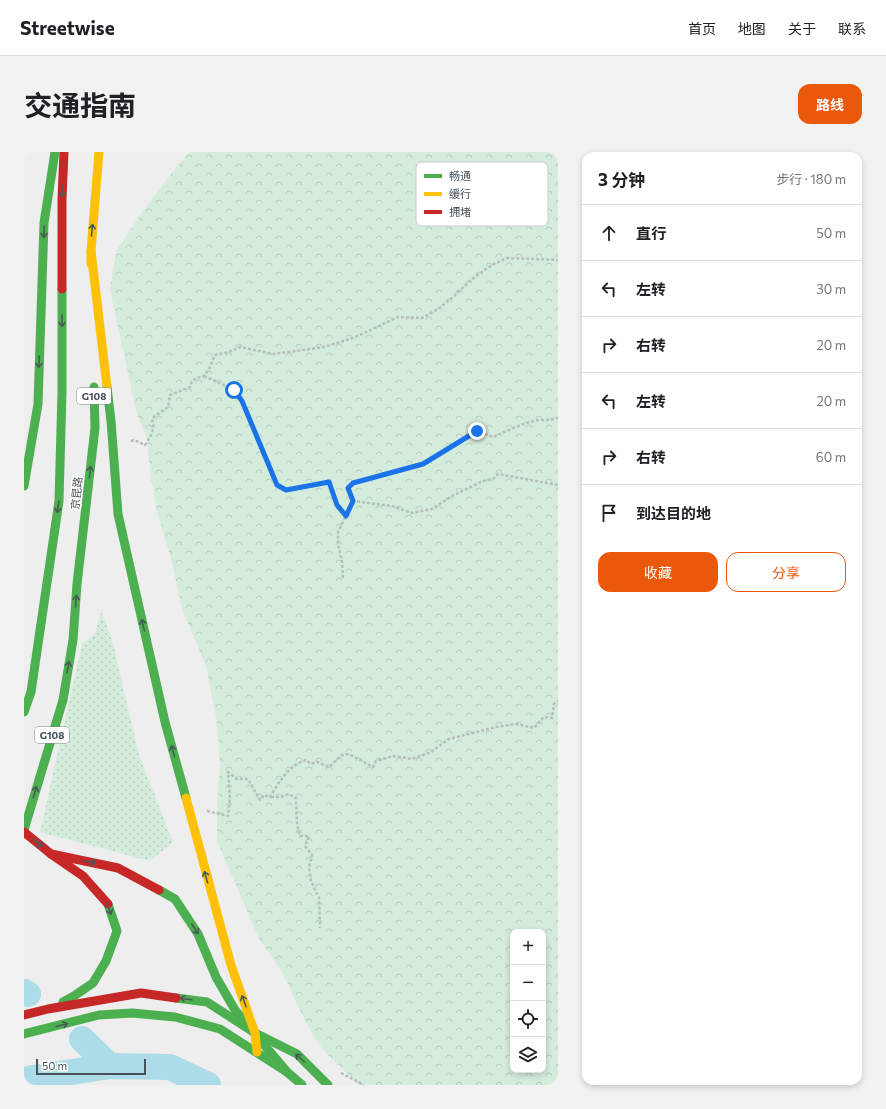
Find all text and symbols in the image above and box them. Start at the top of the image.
text: Streetwise [20,16,115,39]
text: 首页 [688,20,716,37]
text: 地图 [738,20,766,37]
text: 关于 [788,20,816,37]
text: 联系 [838,20,866,37]
button: 路线 [798,84,862,124]
text: 交通指南 [24,88,136,122]
legend [416,162,548,226]
text: 畅通 [449,169,471,182]
text: 3 分钟 [598,169,645,190]
text: 步行 · 180 m [776,171,846,187]
one-way arrow [59,184,66,197]
text: 缓行 [449,187,471,200]
text: 拥堵 [449,205,471,218]
icon: ahead [598,222,620,244]
one-way arrow [89,224,96,237]
text: 直行 [636,224,666,242]
one-way arrow [40,225,48,238]
text: 50 m [816,225,846,241]
icon: left [598,278,620,300]
text: 左转 [636,280,666,298]
text: 30 m [816,281,846,297]
one-way arrow [58,314,66,327]
icon: right [598,334,620,356]
text: 右转 [636,336,666,354]
text: 20 m [817,337,846,353]
one-way arrow [35,355,43,368]
route start [225,381,243,399]
road number: G108 [77,388,111,404]
icon: left [598,390,620,412]
text: 左转 [636,392,666,410]
text: 20 m [817,393,846,409]
route end [468,422,486,440]
icon: right [598,446,620,468]
text: 右转 [636,448,666,466]
text: 60 m [816,449,846,465]
one-way arrow [86,466,94,479]
street label: 京昆路 [68,476,84,510]
one-way arrow [54,500,62,513]
icon: arrive [598,502,620,524]
text: 到达目的地 [636,504,711,522]
button: 收藏 [598,552,718,592]
button: 分享 [726,552,846,592]
one-way arrow [73,595,80,608]
one-way arrow [139,618,147,631]
one-way arrow [65,661,73,674]
road number: G108 [35,727,69,743]
one-way arrow [168,745,176,758]
one-way arrow [32,786,39,799]
one-way arrow [32,839,43,847]
one-way arrow [83,858,96,866]
one-way arrow [202,871,209,884]
one-way arrow [106,902,113,914]
one-way arrow [191,923,199,934]
map controls [510,929,546,1073]
button: + [510,929,546,965]
button: − [510,965,546,1001]
one-way arrow [179,995,192,1003]
one-way arrow [239,996,247,1008]
button: locate [510,1001,546,1037]
one-way arrow [55,1021,68,1028]
button: layers [510,1037,546,1073]
one-way arrow [294,1053,305,1062]
scale bar [36,1057,146,1076]
text: 50 m [42,1059,67,1072]

